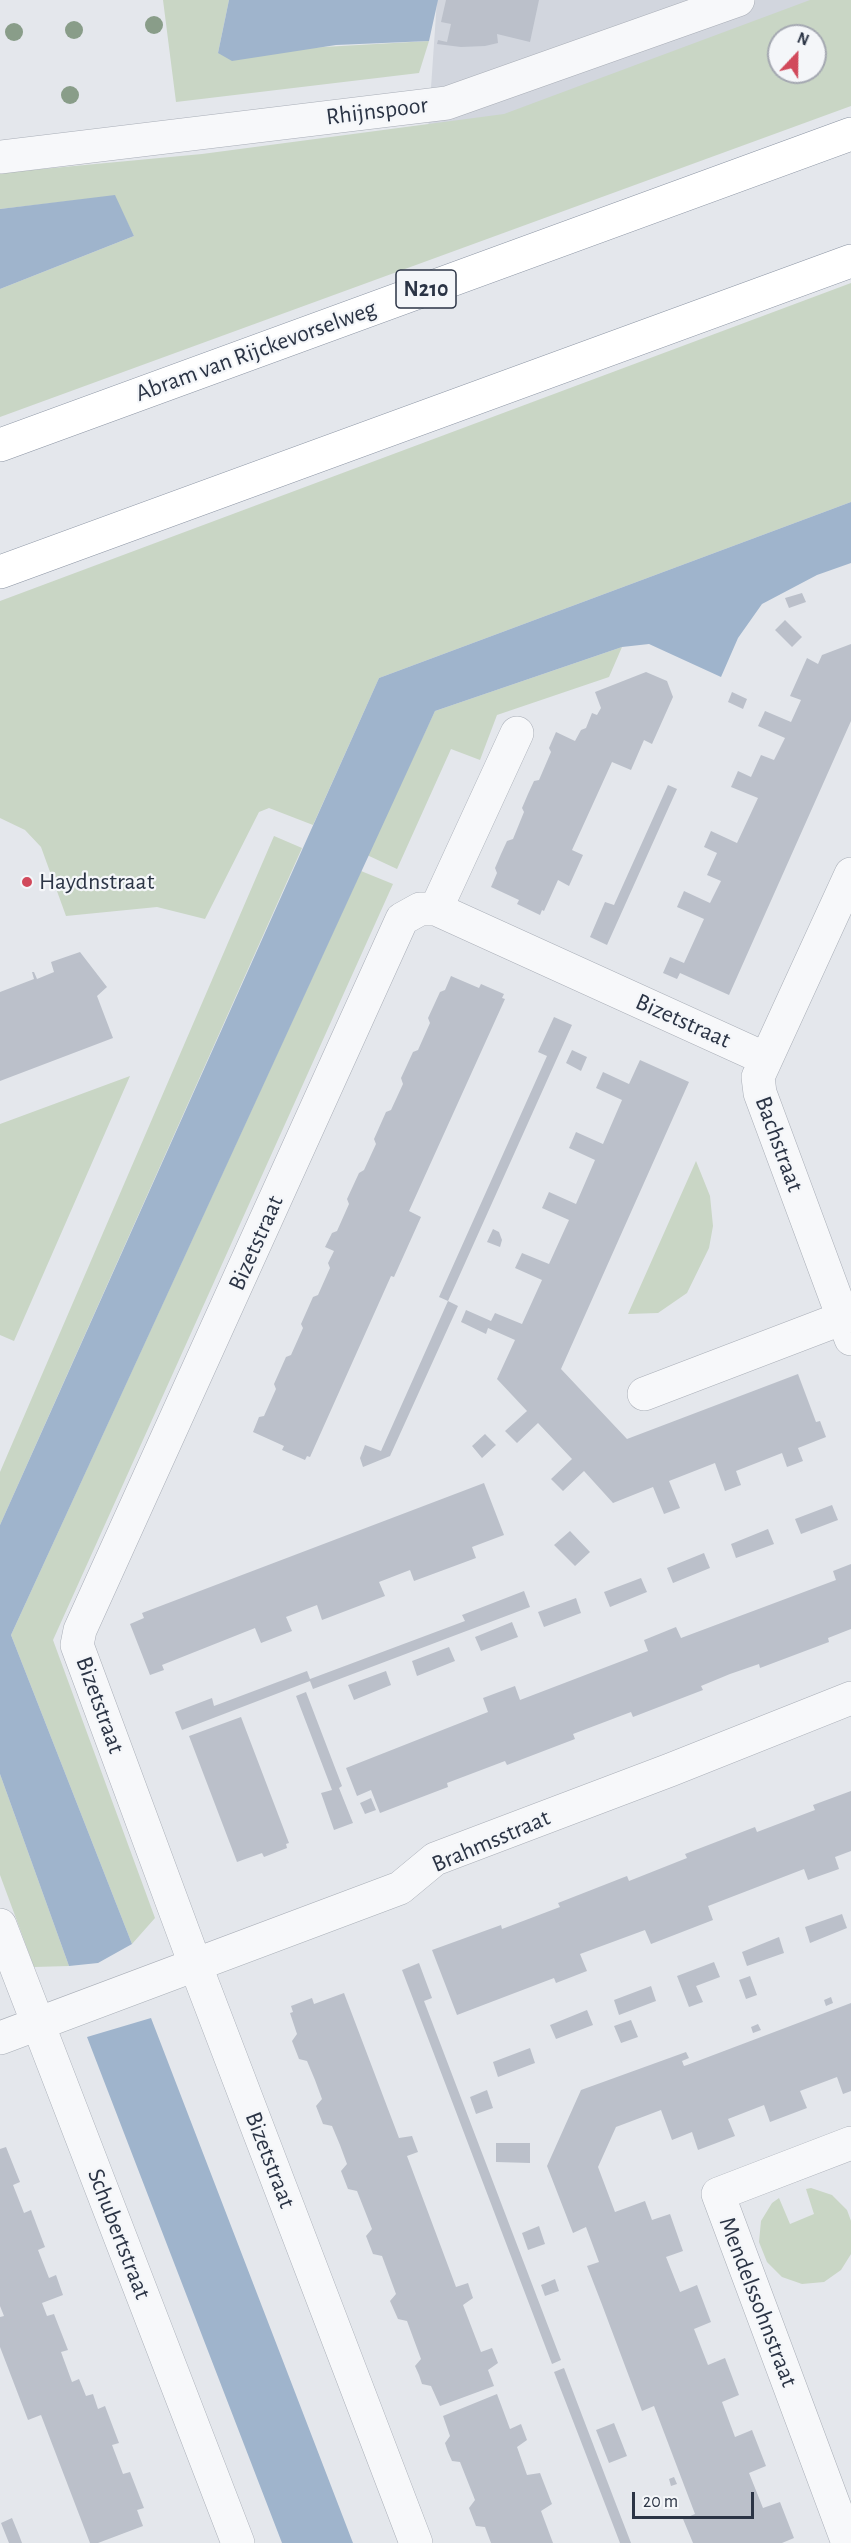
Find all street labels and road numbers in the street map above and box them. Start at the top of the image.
street label: Rhijnspoor [324,90,430,132]
road number: N210 [396,270,456,308]
street label: Abram van Rijckevorselweg [132,294,380,408]
street label: Bizetstraat [631,987,735,1055]
street label: Bachstraat [748,1092,810,1196]
street label: Bizetstraat [222,1191,290,1295]
street label: Bizetstraat [69,1653,131,1757]
street label: Brahmsstraat [428,1803,554,1879]
street label: Bizetstraat [238,2108,302,2212]
street label: Schubertstraat [81,2165,157,2303]
street label: Mendelssohnstraat [712,2213,804,2391]

